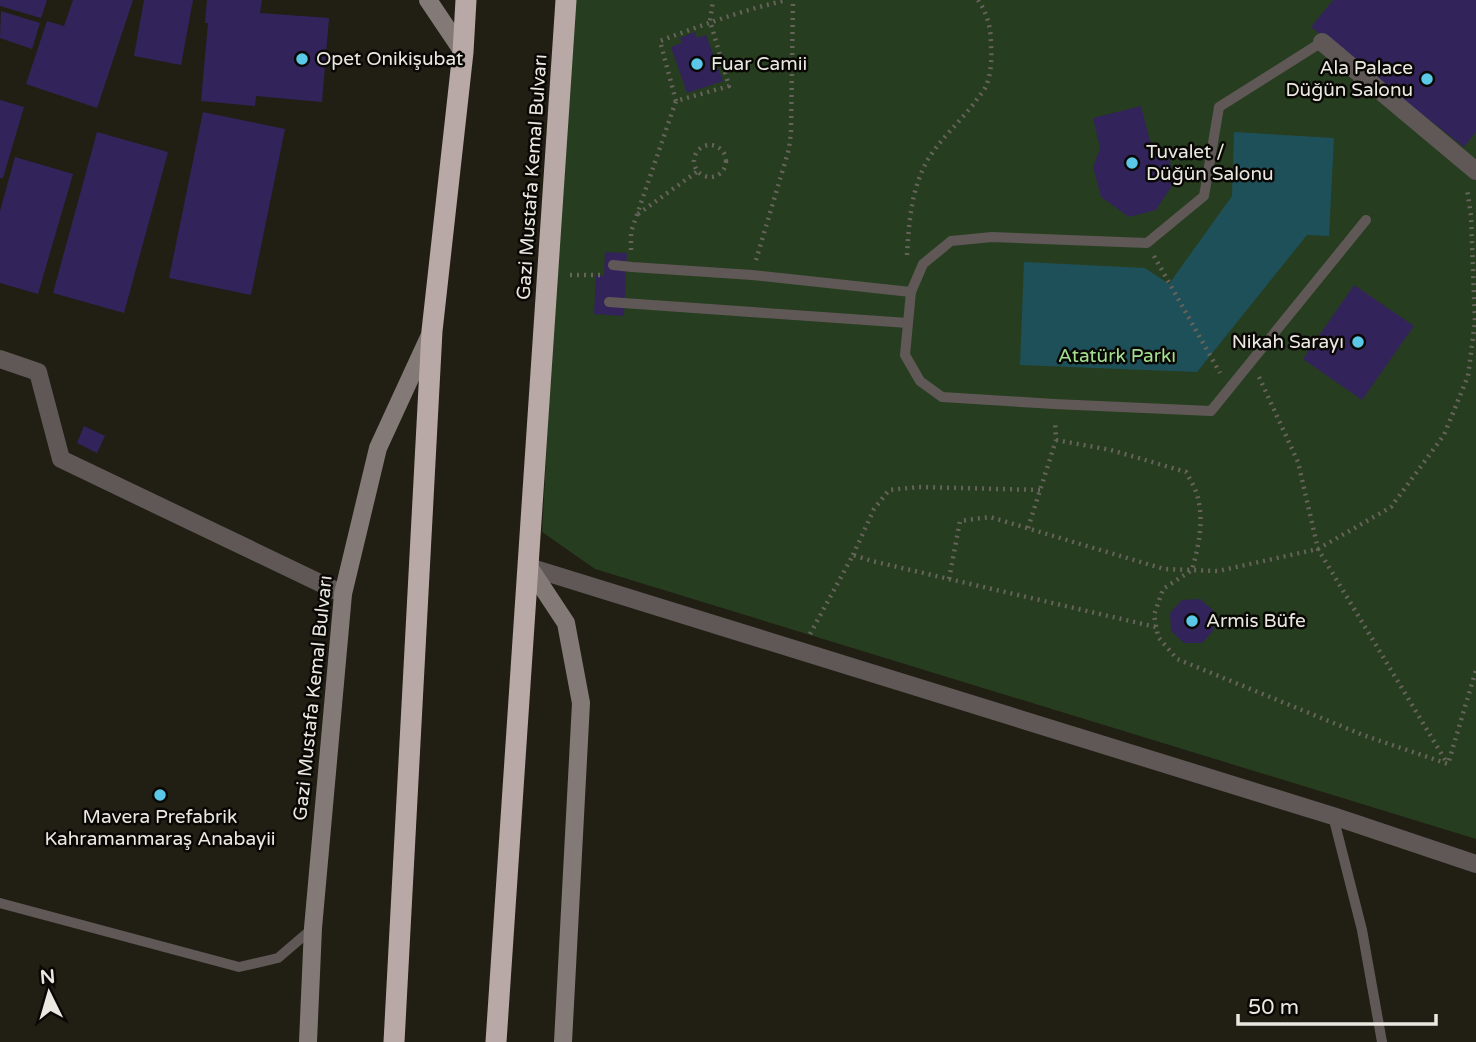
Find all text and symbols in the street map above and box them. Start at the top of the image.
place label: Opet Onikişubat [316,48,463,70]
marker: Opet Onikişubat [294,51,310,67]
street label: Gazi Mustafa Kemal Bulvarı [512,53,552,301]
place label: Fuar Camii [711,53,807,75]
marker: Fuar Camii [689,56,705,72]
place label: Ala Palace Düğün Salonu [1286,57,1413,101]
marker: Ala Palace Düğün Salonu [1419,71,1435,87]
place label: Tuvalet / Düğün Salonu [1146,141,1274,185]
marker: Tuvalet / Düğün Salonu [1124,155,1140,171]
place label: Nikah Sarayı [1232,331,1344,353]
marker: Nikah Sarayı [1350,334,1366,350]
park label: Atatürk Parkı [1058,345,1176,367]
street label: Gazi Mustafa Kemal Bulvarı [289,574,337,822]
place label: Armis Büfe [1206,610,1306,632]
marker: Armis Büfe [1184,613,1200,629]
marker: Mavera Prefabrik Kahramanmaraş Anabayii [152,787,168,803]
place label: Mavera Prefabrik Kahramanmaraş Anabayii [44,806,276,850]
north arrow [14,958,84,1028]
text: N [39,965,56,989]
scale bar [1238,982,1436,1026]
text: 50 m [1248,995,1299,1020]

